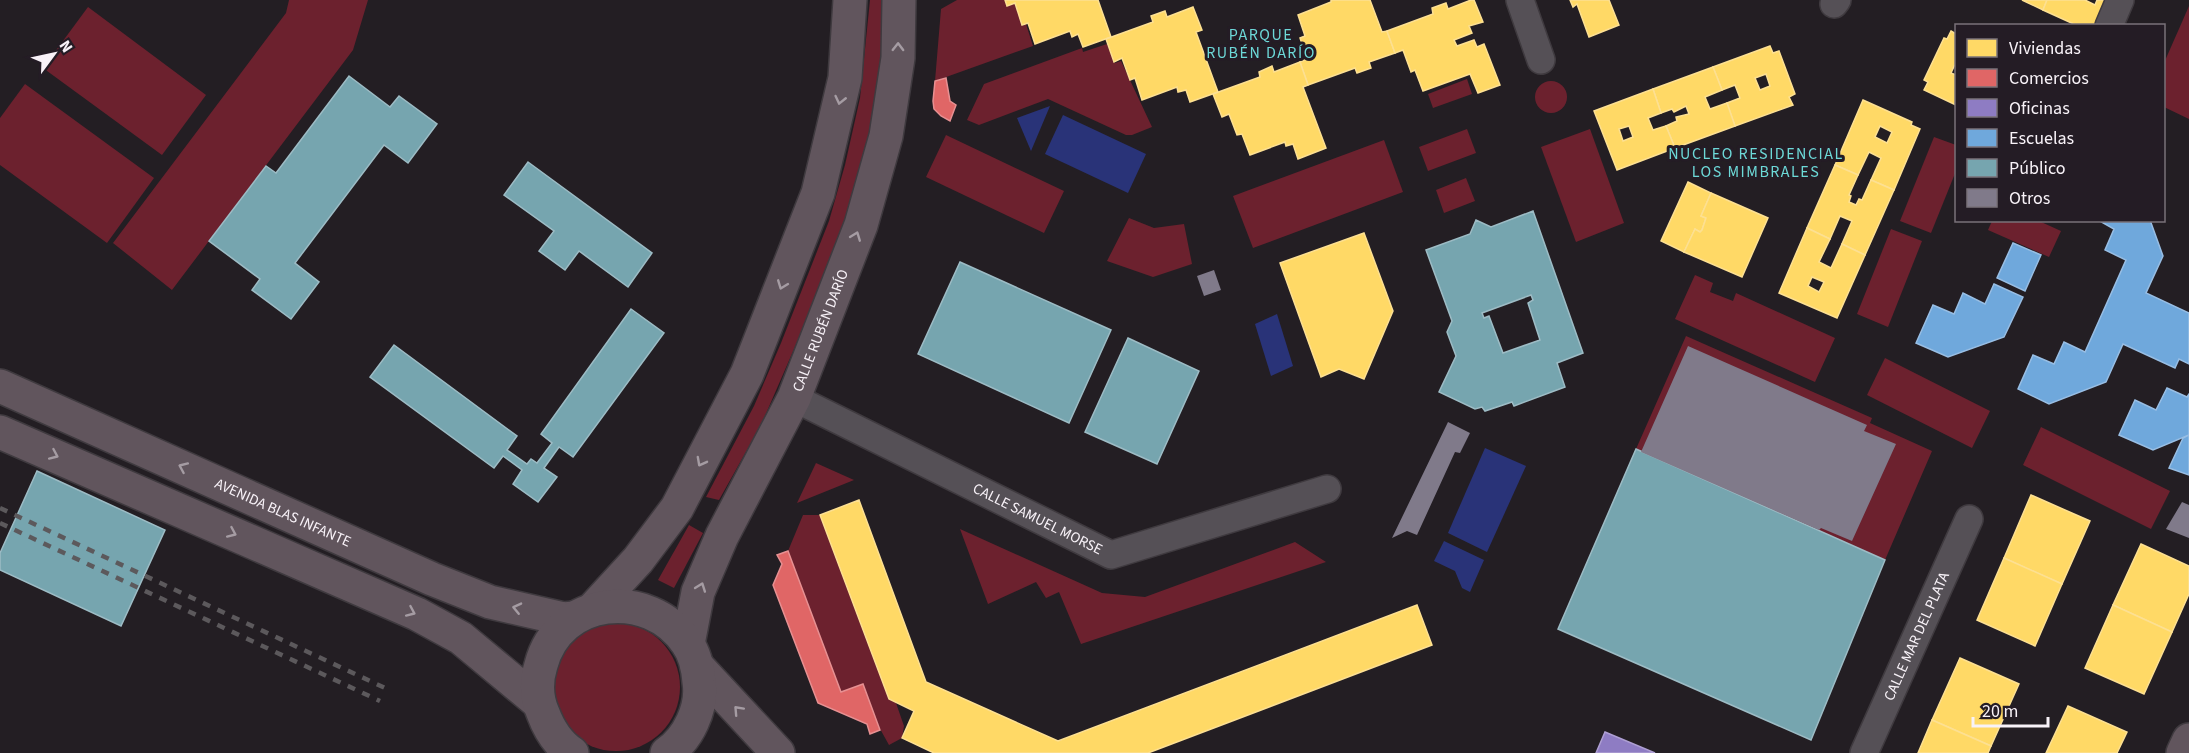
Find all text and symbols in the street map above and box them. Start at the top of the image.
north arrow [24,24,84,84]
district label: PARQUE RUBÉN DARÍO [1206,24,1316,64]
legend [1955,24,2165,222]
text: N [54,36,78,57]
text: Viviendas [2009,36,2081,61]
one-way arrow [892,42,904,51]
text: Comercios [2009,66,2089,91]
one-way arrow [834,94,847,104]
text: Oficinas [2009,96,2070,121]
text: Escuelas [2009,126,2074,151]
district label: NUCLEO RESIDENCIAL LOS MIMBRALES [1668,143,1844,183]
text: Público [2009,156,2066,181]
text: Otros [2009,186,2050,211]
one-way arrow [849,232,861,243]
street label: CALLE RUBÉN DARÍO [787,266,854,395]
one-way arrow [777,279,789,290]
one-way arrow [47,448,58,460]
one-way arrow [697,456,708,467]
one-way arrow [178,463,189,475]
street label: AVENIDA BLAS INFANTE [211,473,354,553]
street label: CALLE SAMUEL MORSE [969,478,1106,560]
one-way arrow [226,526,237,538]
street label: CALLE MAR DEL PLATA [1879,568,1955,704]
one-way arrow [693,582,706,593]
one-way arrow [512,602,522,615]
one-way arrow [404,605,415,617]
scale bar [1973,690,2048,728]
text: 20 m [1982,699,2018,724]
one-way arrow [734,706,745,717]

